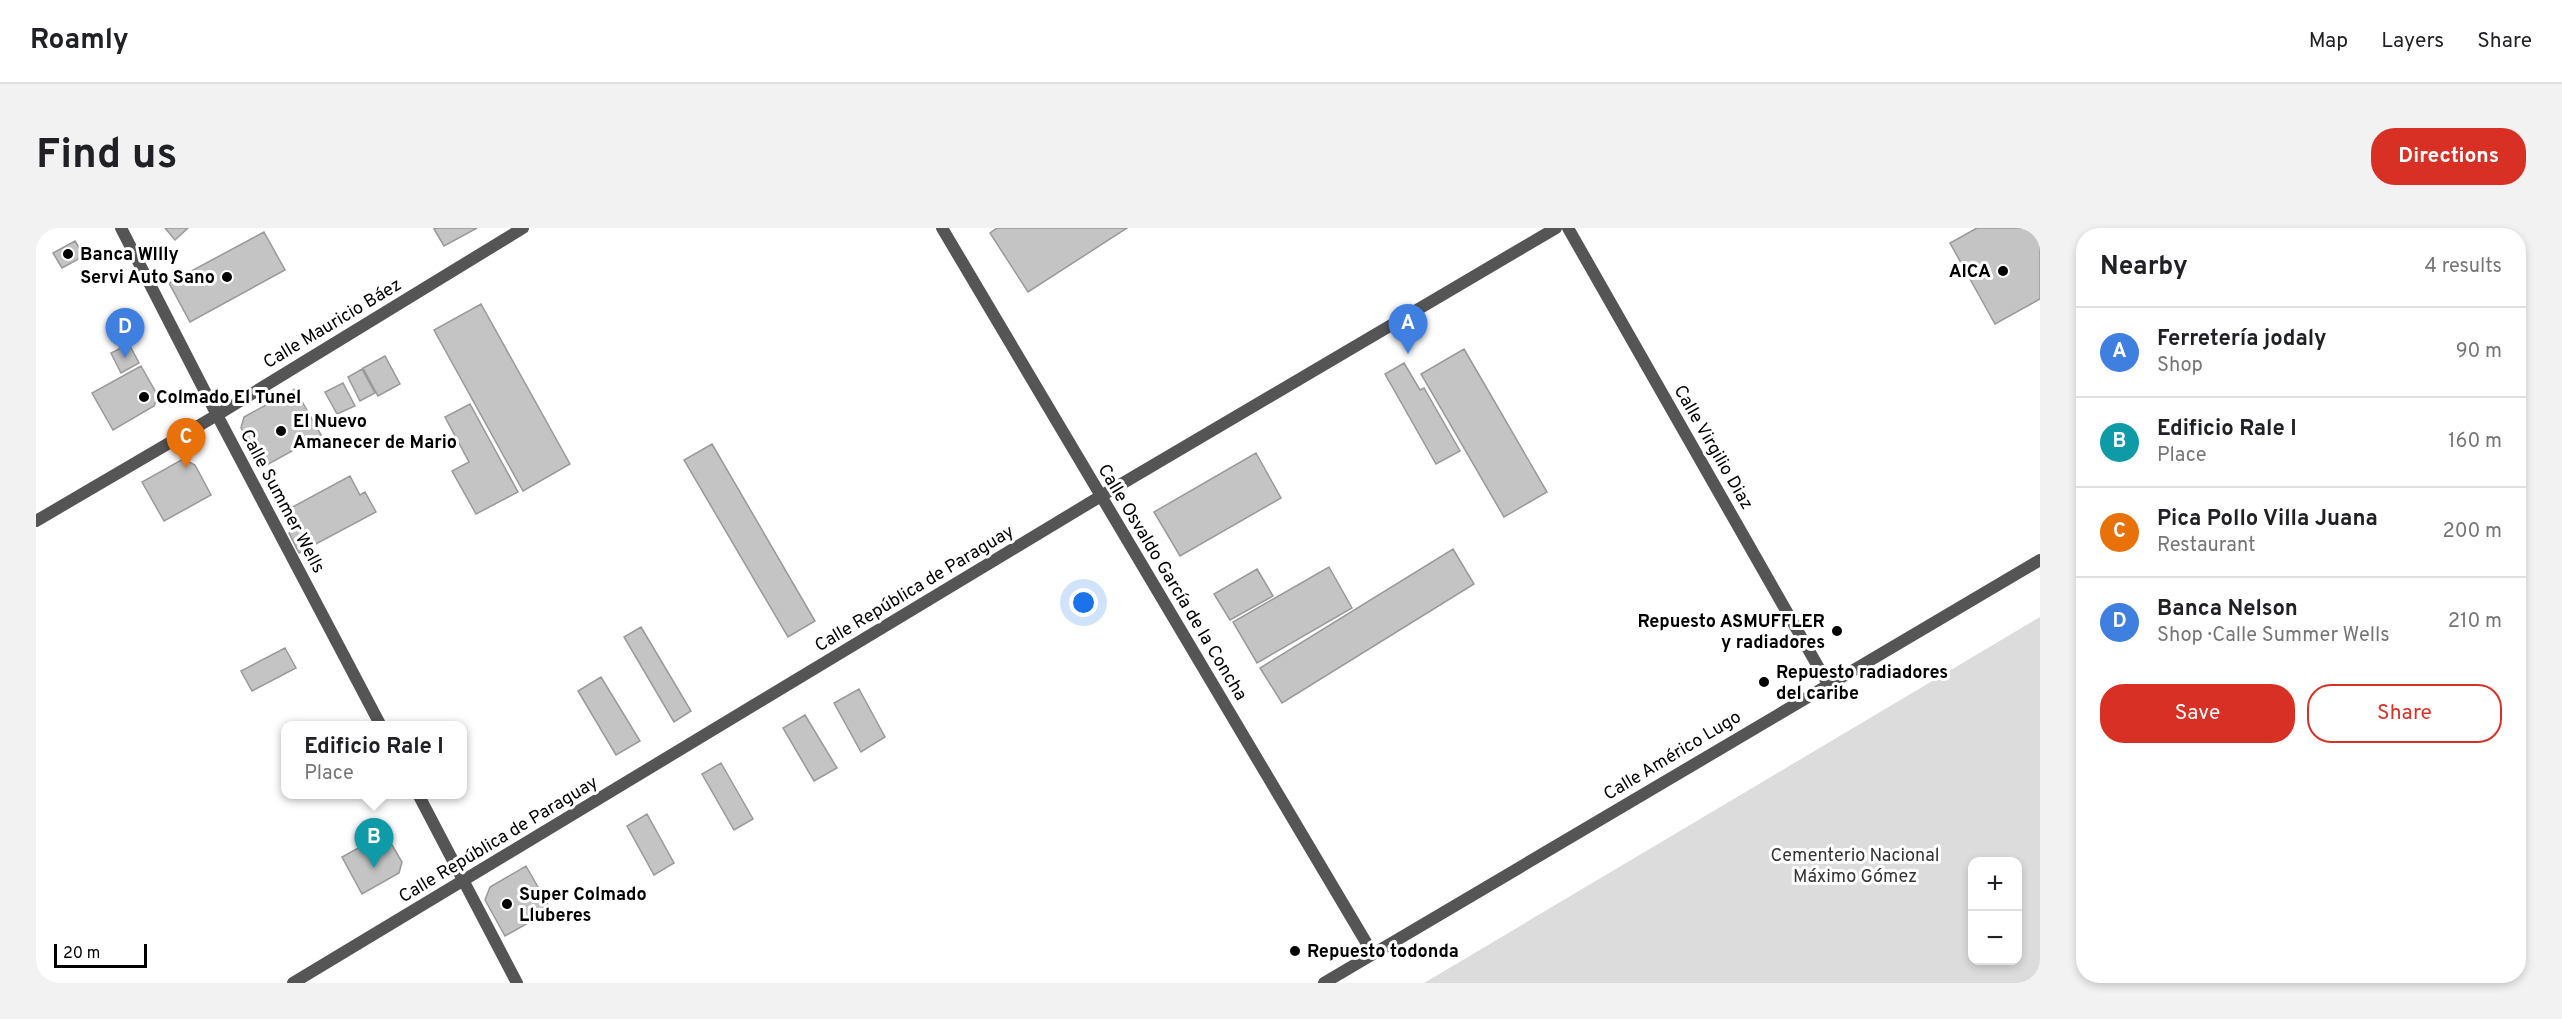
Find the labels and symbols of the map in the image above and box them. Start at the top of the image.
place label: Banca WIlly [80,244,179,267]
marker: Banca WIlly [61,247,75,261]
place label: AICA [1949,261,1991,284]
marker: AICA [1996,264,2010,278]
place label: Servi Auto Sano [80,267,215,290]
marker: Servi Auto Sano [220,270,234,284]
street label: Calle Mauricio Báez [259,274,406,375]
pin: A [1388,304,1428,354]
pin: D [106,308,145,358]
street label: Calle Virgilio Diaz [1668,381,1758,514]
place label: Colmado El Tunel [156,387,301,410]
marker: Colmado El Tunel [137,390,151,404]
place label: El Nuevo Amanecer de Mario [293,411,457,455]
pin: C [166,418,206,468]
marker: El Nuevo Amanecer de Mario [274,424,288,438]
street label: Calle Summer Wells [234,426,329,578]
street label: Calle Osvaldo García de la Concha [1092,460,1252,705]
street label: Calle República de Paraguay [811,521,1019,658]
your location [1069,588,1098,617]
place label: Repuesto ASMUFFLER y radiadores [1637,611,1825,655]
marker: Repuesto ASMUFFLER y radiadores [1830,624,1844,638]
place label: Repuesto radiadores del caribe [1776,662,1948,706]
marker: Repuesto radiadores del caribe [1757,675,1771,689]
street label: Calle Américo Lugo [1600,706,1746,806]
street label: Calle República de Paraguay [395,772,603,909]
pin: B [354,818,394,868]
park label: Cementerio Nacional Máximo Gómez [1771,845,1939,889]
place label: Super Colmado Lluberes [519,884,647,928]
marker: Super Colmado Lluberes [500,897,514,911]
scale bar [54,941,147,968]
place label: Repuesto todonda [1307,941,1459,964]
marker: Repuesto todonda [1288,944,1302,958]

